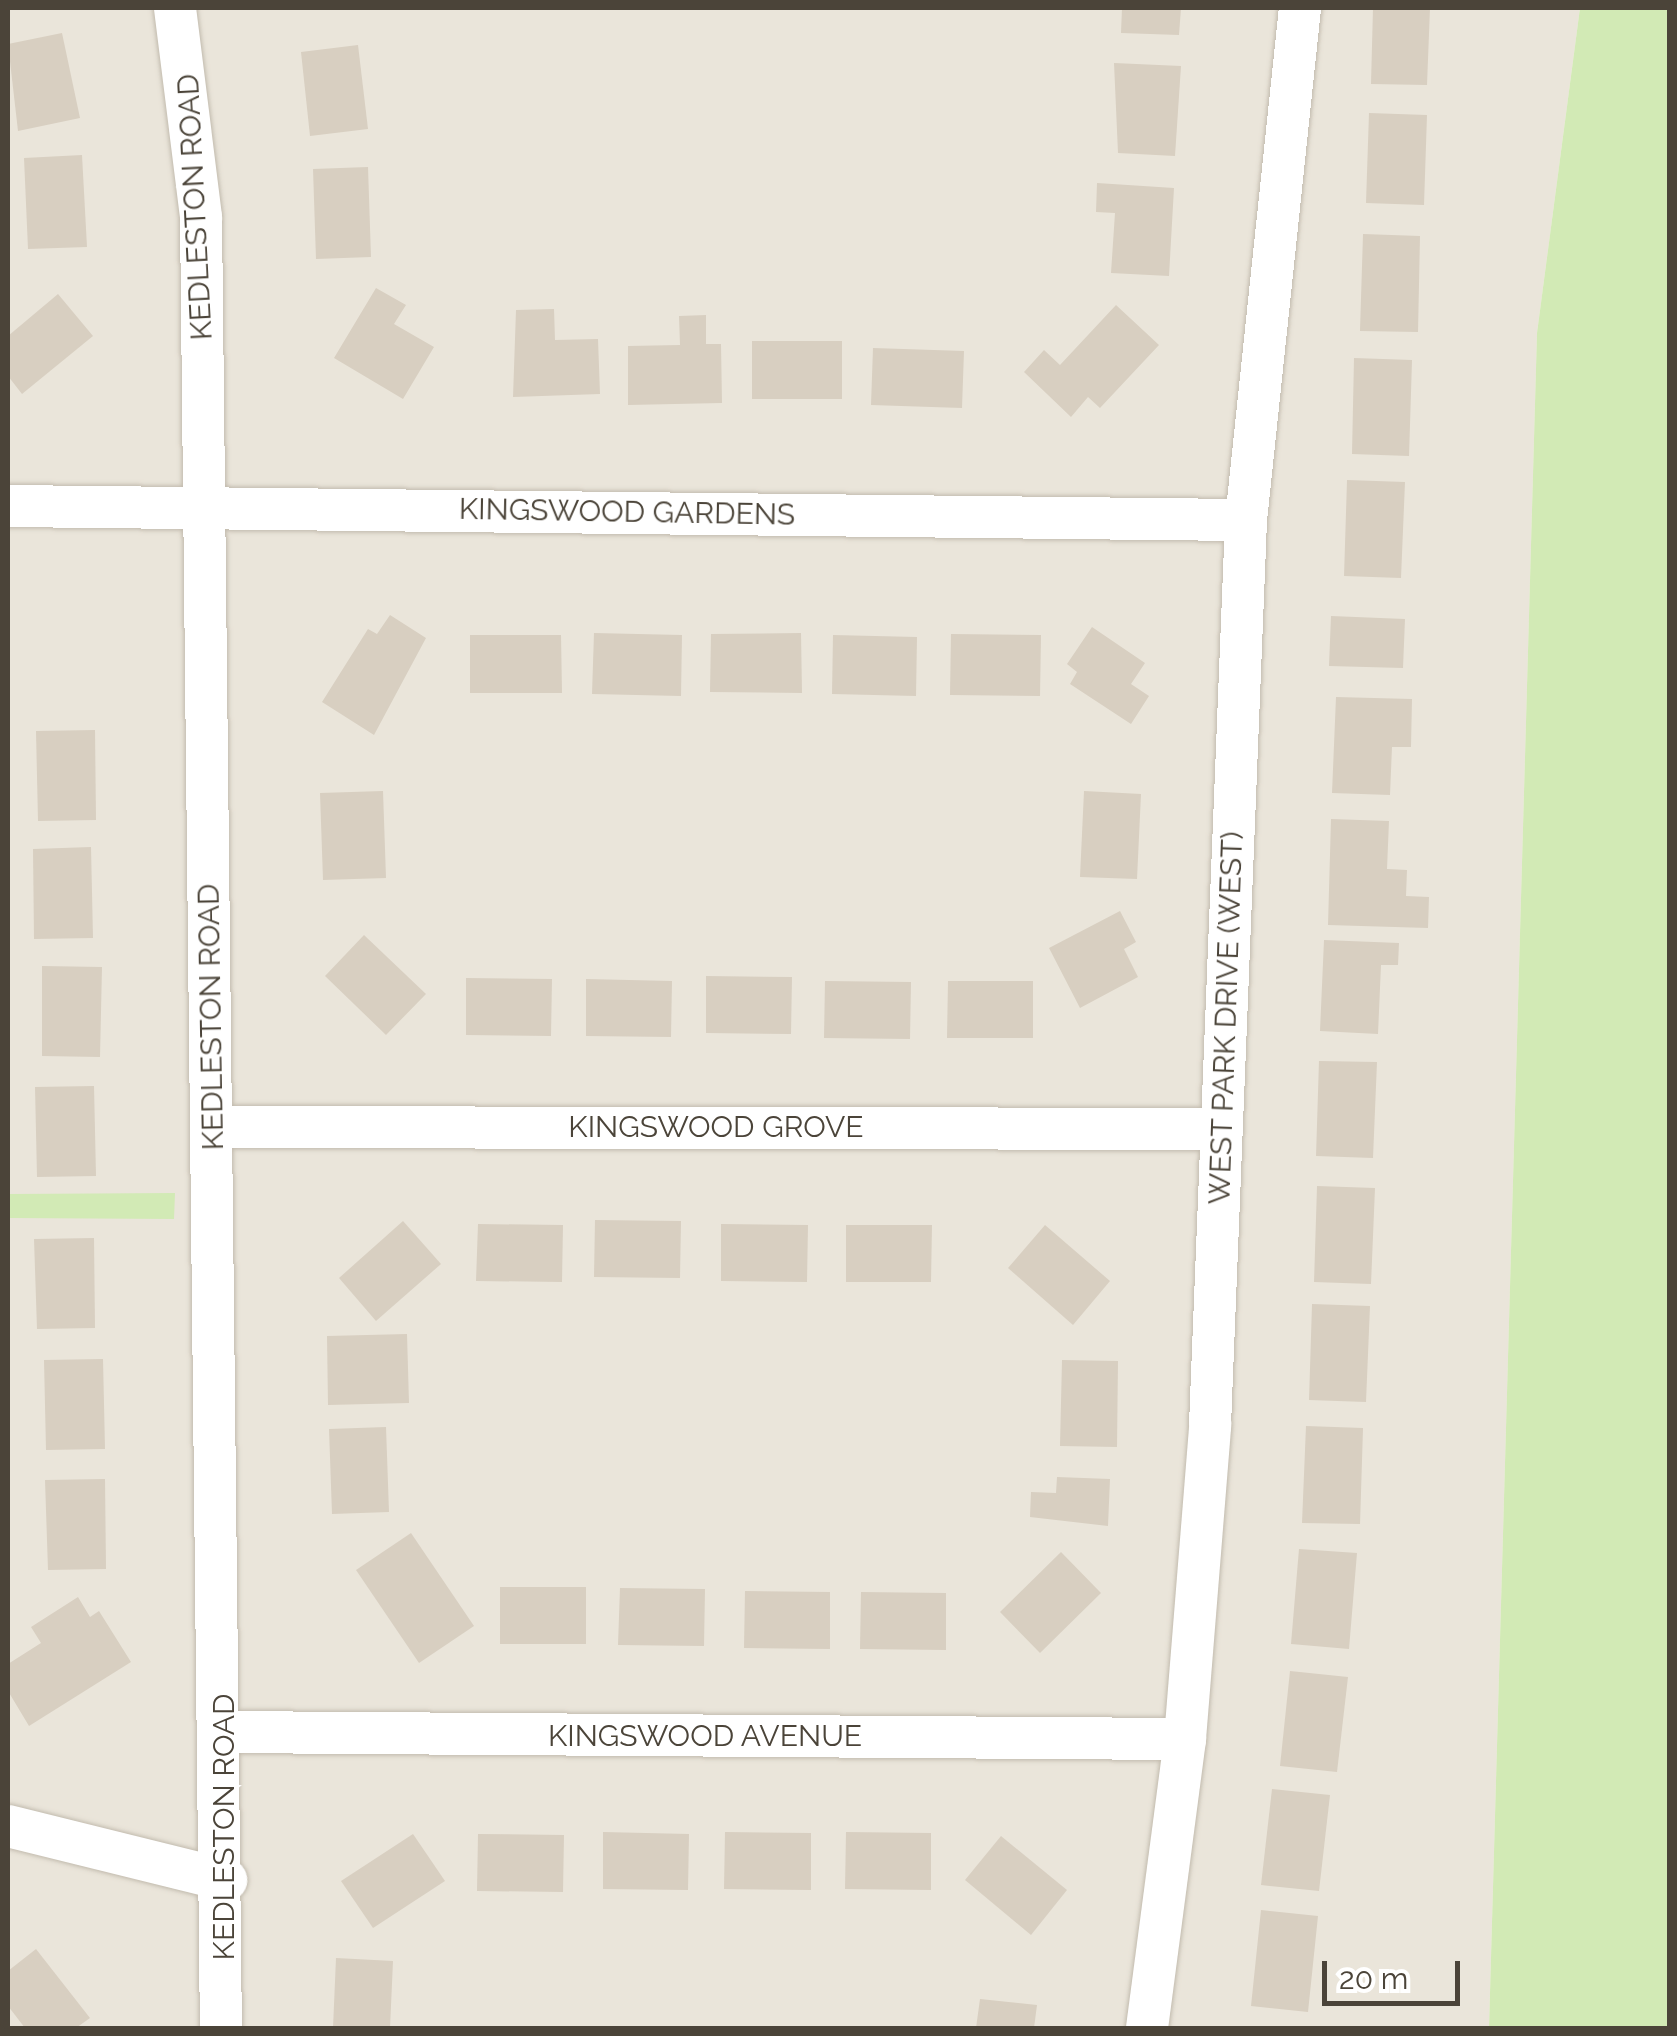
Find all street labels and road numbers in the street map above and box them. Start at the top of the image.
street label: KEDLESTON ROAD [170,73,220,341]
street label: KINGSWOOD GARDENS [459,491,795,533]
street label: WEST PARK DRIVE (WEST) [1201,830,1251,1206]
street label: KEDLESTON ROAD [191,883,231,1151]
street label: KINGSWOOD GROVE [568,1109,864,1145]
street label: KEDLESTON ROAD [206,1694,242,1960]
street label: KINGSWOOD AVENUE [547,1718,863,1754]

